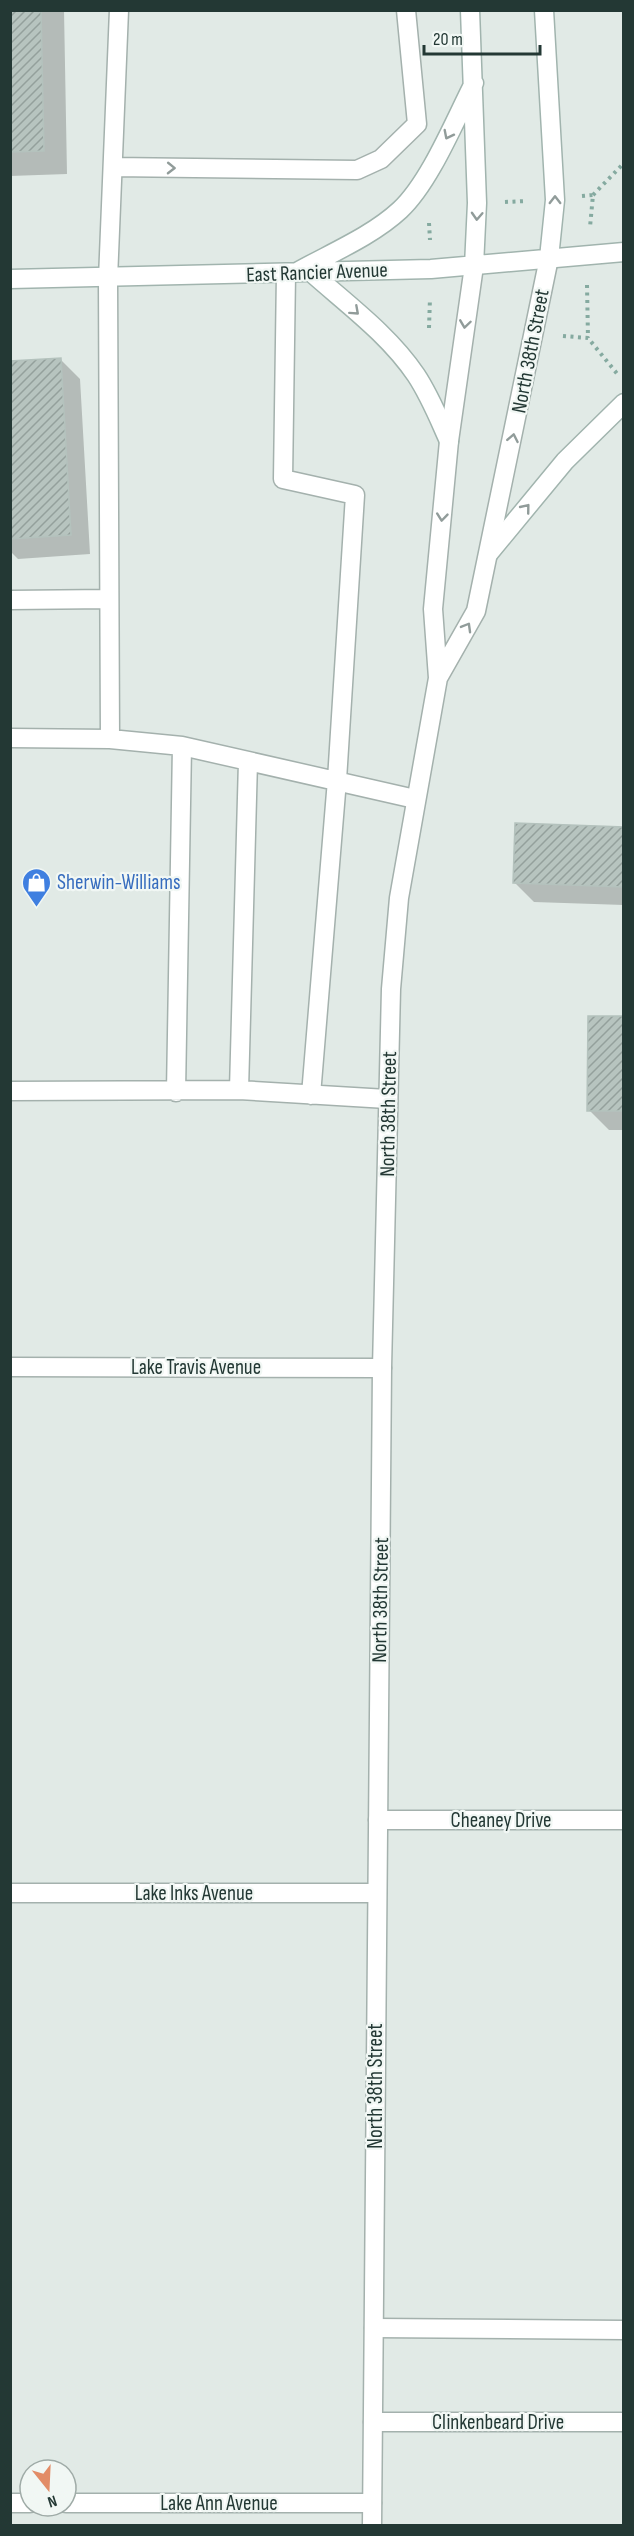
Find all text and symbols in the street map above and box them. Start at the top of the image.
scale bar [424,18,540,56]
text: 20 m [433,29,463,50]
one-way arrow [443,128,455,139]
one-way arrow [167,162,176,174]
one-way arrow [549,195,561,204]
one-way arrow [470,211,483,220]
street label: East Rancier Avenue [246,258,388,287]
street label: North 38th Street [506,287,555,415]
one-way arrow [349,304,360,315]
one-way arrow [460,319,472,328]
one-way arrow [506,434,519,444]
one-way arrow [519,504,530,515]
one-way arrow [436,513,448,522]
one-way arrow [460,623,471,633]
shop icon: Sherwin-Williams [20,866,52,908]
place label: Sherwin-Williams [57,870,180,895]
street label: North 38th Street [375,1051,402,1177]
street label: Lake Travis Avenue [131,1355,261,1380]
street label: North 38th Street [367,1537,394,1663]
street label: Cheaney Drive [450,1808,552,1833]
street label: Lake Inks Avenue [135,1881,253,1906]
street label: North 38th Street [363,2023,388,2149]
street label: Clinkenbeard Drive [432,2410,564,2435]
north arrow [18,2458,78,2518]
text: N [45,2490,59,2511]
street label: Lake Ann Avenue [160,2491,278,2516]

